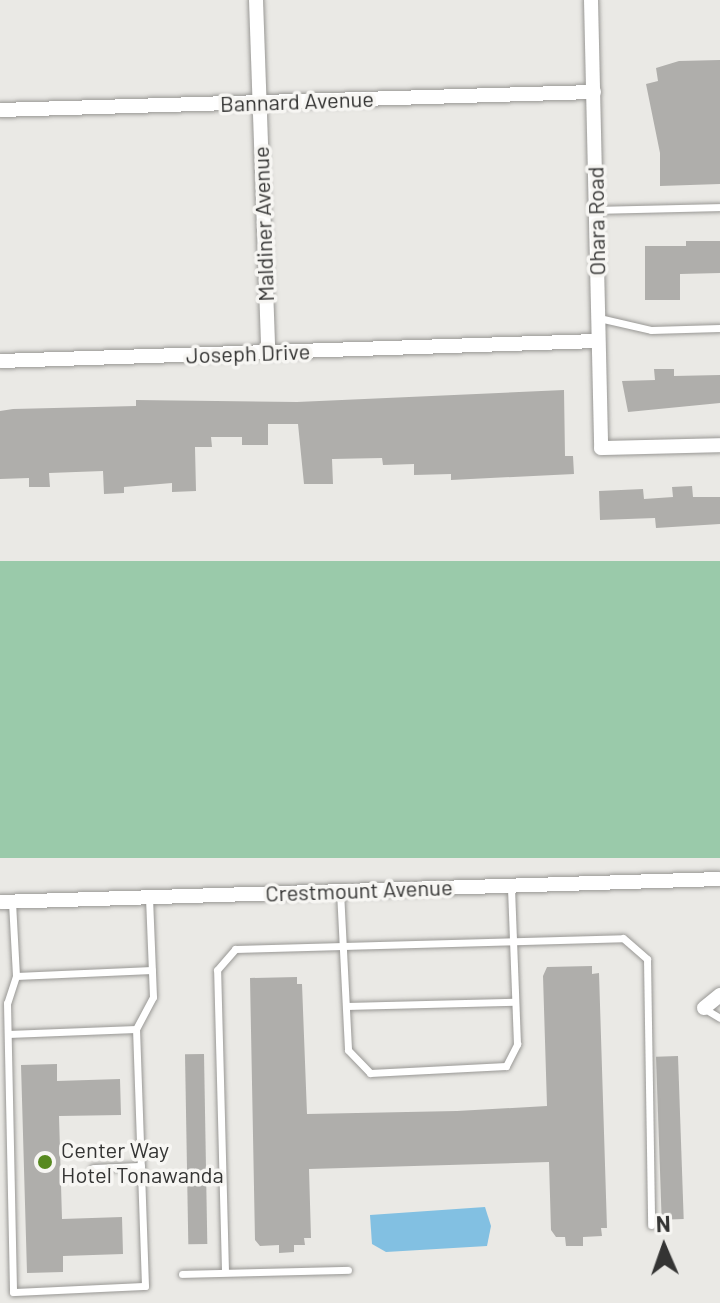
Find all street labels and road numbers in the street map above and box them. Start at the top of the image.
street label: Bannard Avenue [220,85,374,117]
street label: Maldiner Avenue [247,146,279,302]
street label: Ohara Road [582,166,610,276]
street label: Joseph Drive [185,338,311,368]
street label: Crestmount Avenue [265,874,453,906]

